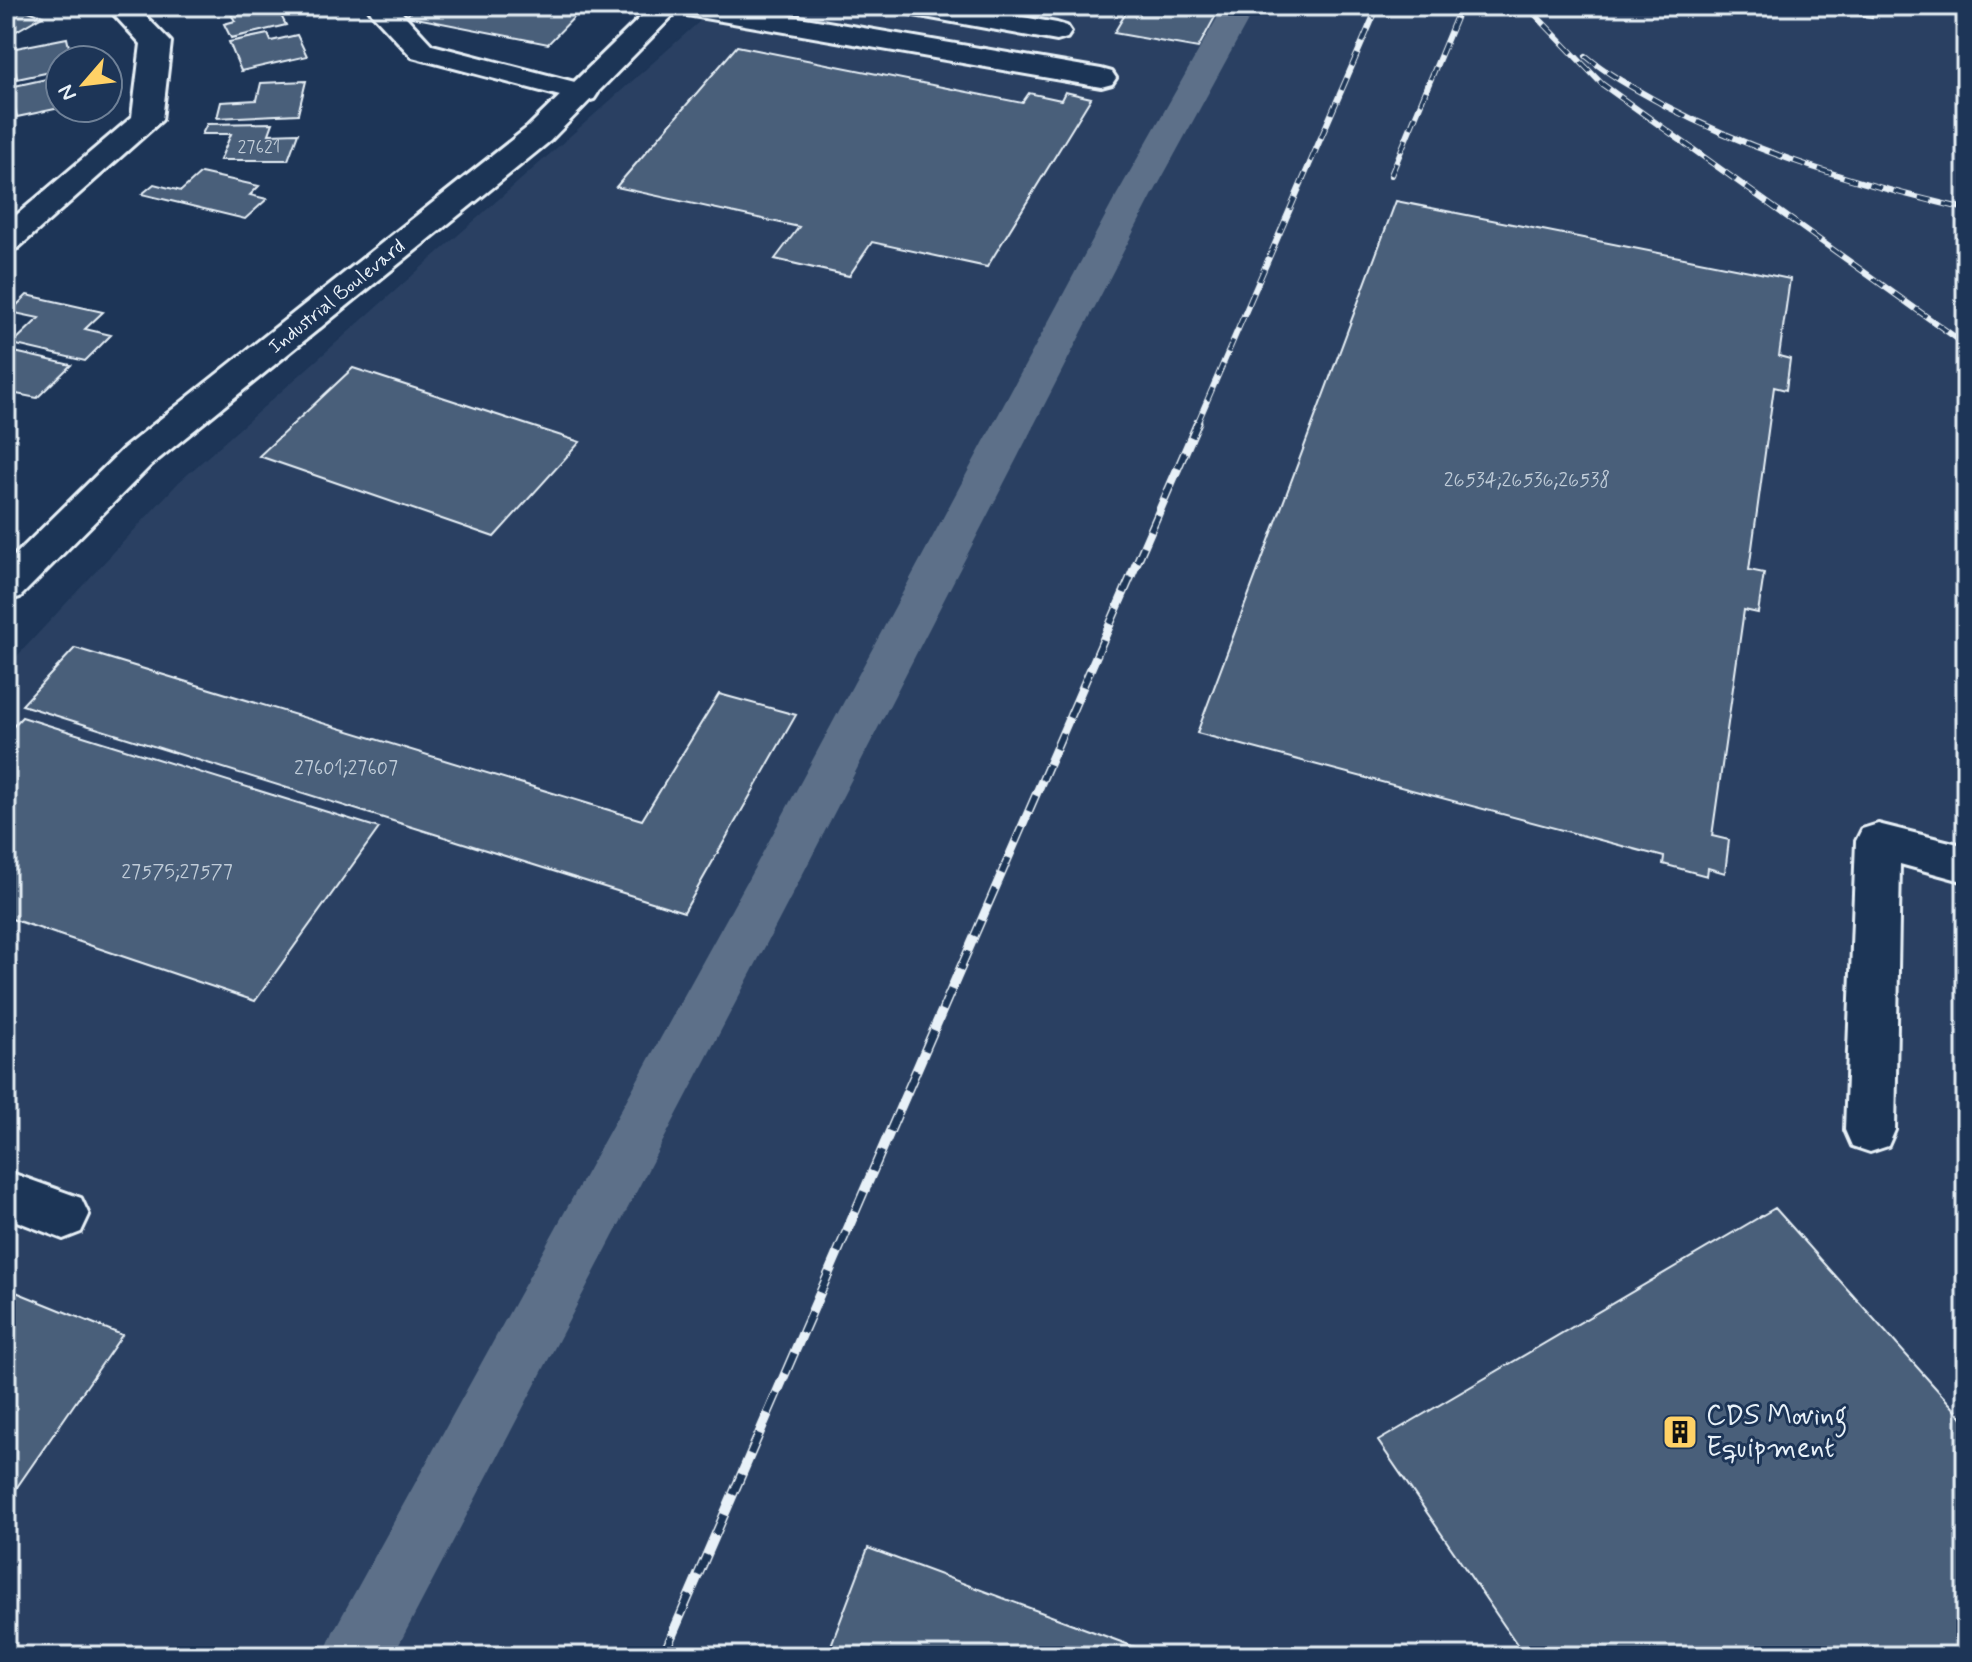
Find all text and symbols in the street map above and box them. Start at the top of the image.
north arrow [44,44,124,124]
text: N [52,79,84,105]
house number: 27621 [238,135,280,159]
street label: Industrial Boulevard [263,233,411,361]
house number: 26534;26536;26538 [1444,467,1610,494]
house number: 27601;27607 [294,755,398,782]
house number: 27575;27577 [121,859,233,886]
place label: CDS Moving Equipment [1706,1398,1847,1467]
building icon: CDS Moving Equipment [1661,1413,1699,1451]

